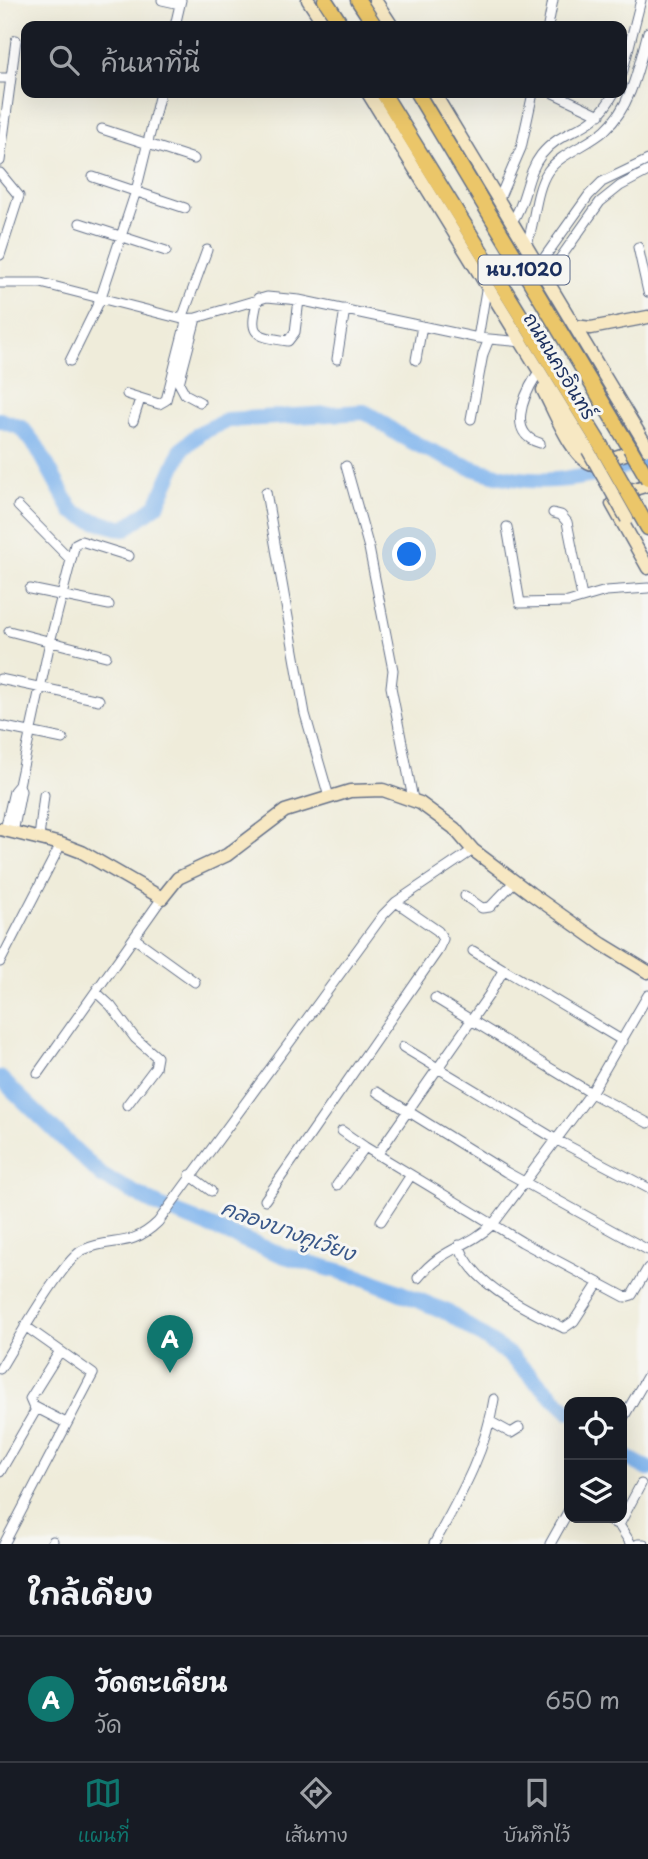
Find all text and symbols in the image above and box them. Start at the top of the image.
search box [21,21,627,98]
icon: search [45,41,83,79]
text: ค้นหาที่นี่ [101,42,200,81]
road number: นบ.1020 [478,256,570,284]
street label: ถนนนครอินทร์ [518,306,604,425]
your location [392,537,426,571]
water label: คลองบางคูเวียง [217,1190,362,1271]
pin: A [147,1315,193,1373]
map controls [564,1397,627,1523]
button: locate [564,1397,627,1460]
button: layers [564,1460,627,1523]
text: ใกล้เคียง [28,1570,153,1615]
text: วัดตะเคียน [95,1662,228,1701]
text: A [42,1682,60,1717]
text: 650 m [545,1682,620,1717]
text: วัด [95,1706,122,1741]
tab: แผนที่ [78,1774,129,1849]
tab: เส้นทาง [285,1774,348,1849]
tab: บันทึกไว้ [503,1774,570,1849]

